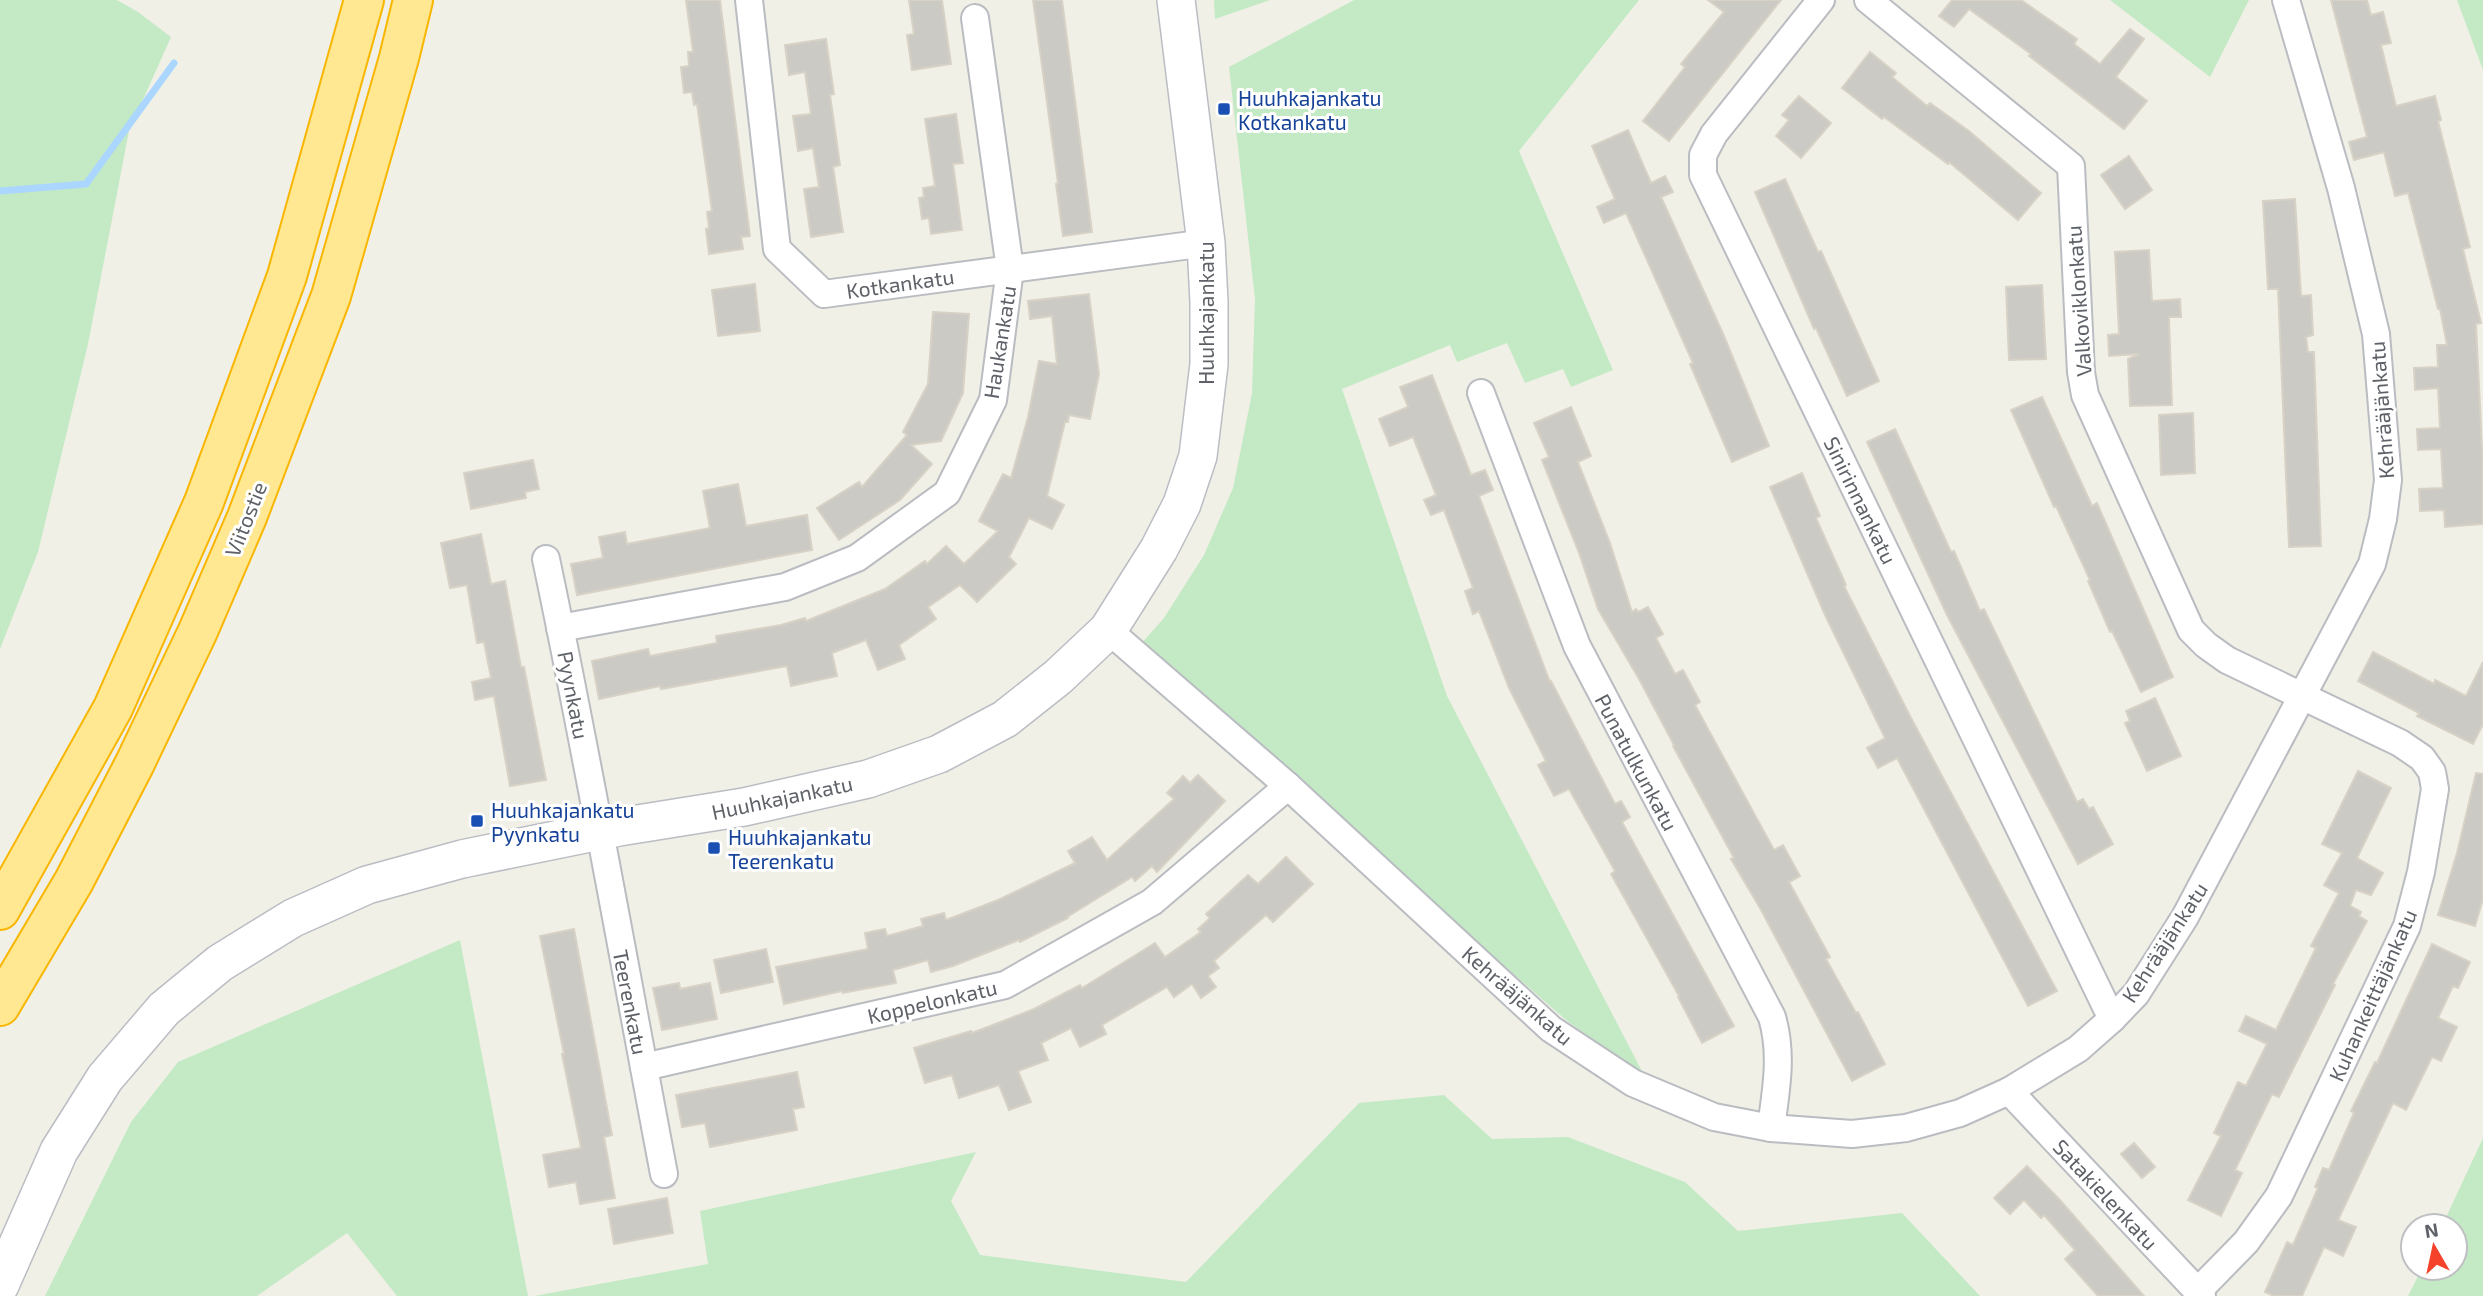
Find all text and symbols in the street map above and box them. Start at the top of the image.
place label: Huuhkajankatu Kotkankatu [1238,85,1382,134]
marker: Huuhkajankatu Kotkankatu [1216,101,1232,117]
street label: Valkoviklonkatu [2060,224,2096,378]
street label: Huuhkajankatu [1193,241,1219,385]
street label: Kotkankatu [844,263,956,303]
street label: Haukankatu [978,284,1020,400]
street label: Kehrääjänkatu [2364,340,2399,480]
street label: Sinirinnankatu [1819,432,1903,568]
street label: Viitostie [219,478,271,560]
street label: Pyynkatu [553,649,595,741]
street label: Punatulkunkatu [1590,689,1684,835]
street label: Huuhkajankatu [709,770,855,825]
place label: Huuhkajankatu Pyynkatu [491,797,635,846]
marker: Huuhkajankatu Pyynkatu [469,813,485,829]
place label: Huuhkajankatu Teerenkatu [728,824,872,873]
marker: Huuhkajankatu Teerenkatu [706,840,722,856]
street label: Kehrääjänkatu [2116,877,2213,1007]
street label: Kuhankeittäjänkatu [2323,905,2422,1085]
street label: Kehrääjänkatu [1457,940,1578,1051]
street label: Teerenkatu [609,947,653,1057]
street label: Koppelonkatu [865,974,999,1028]
street label: Satakielenkatu [2048,1134,2164,1254]
north arrow [2399,1212,2469,1282]
text: N [2423,1217,2440,1242]

